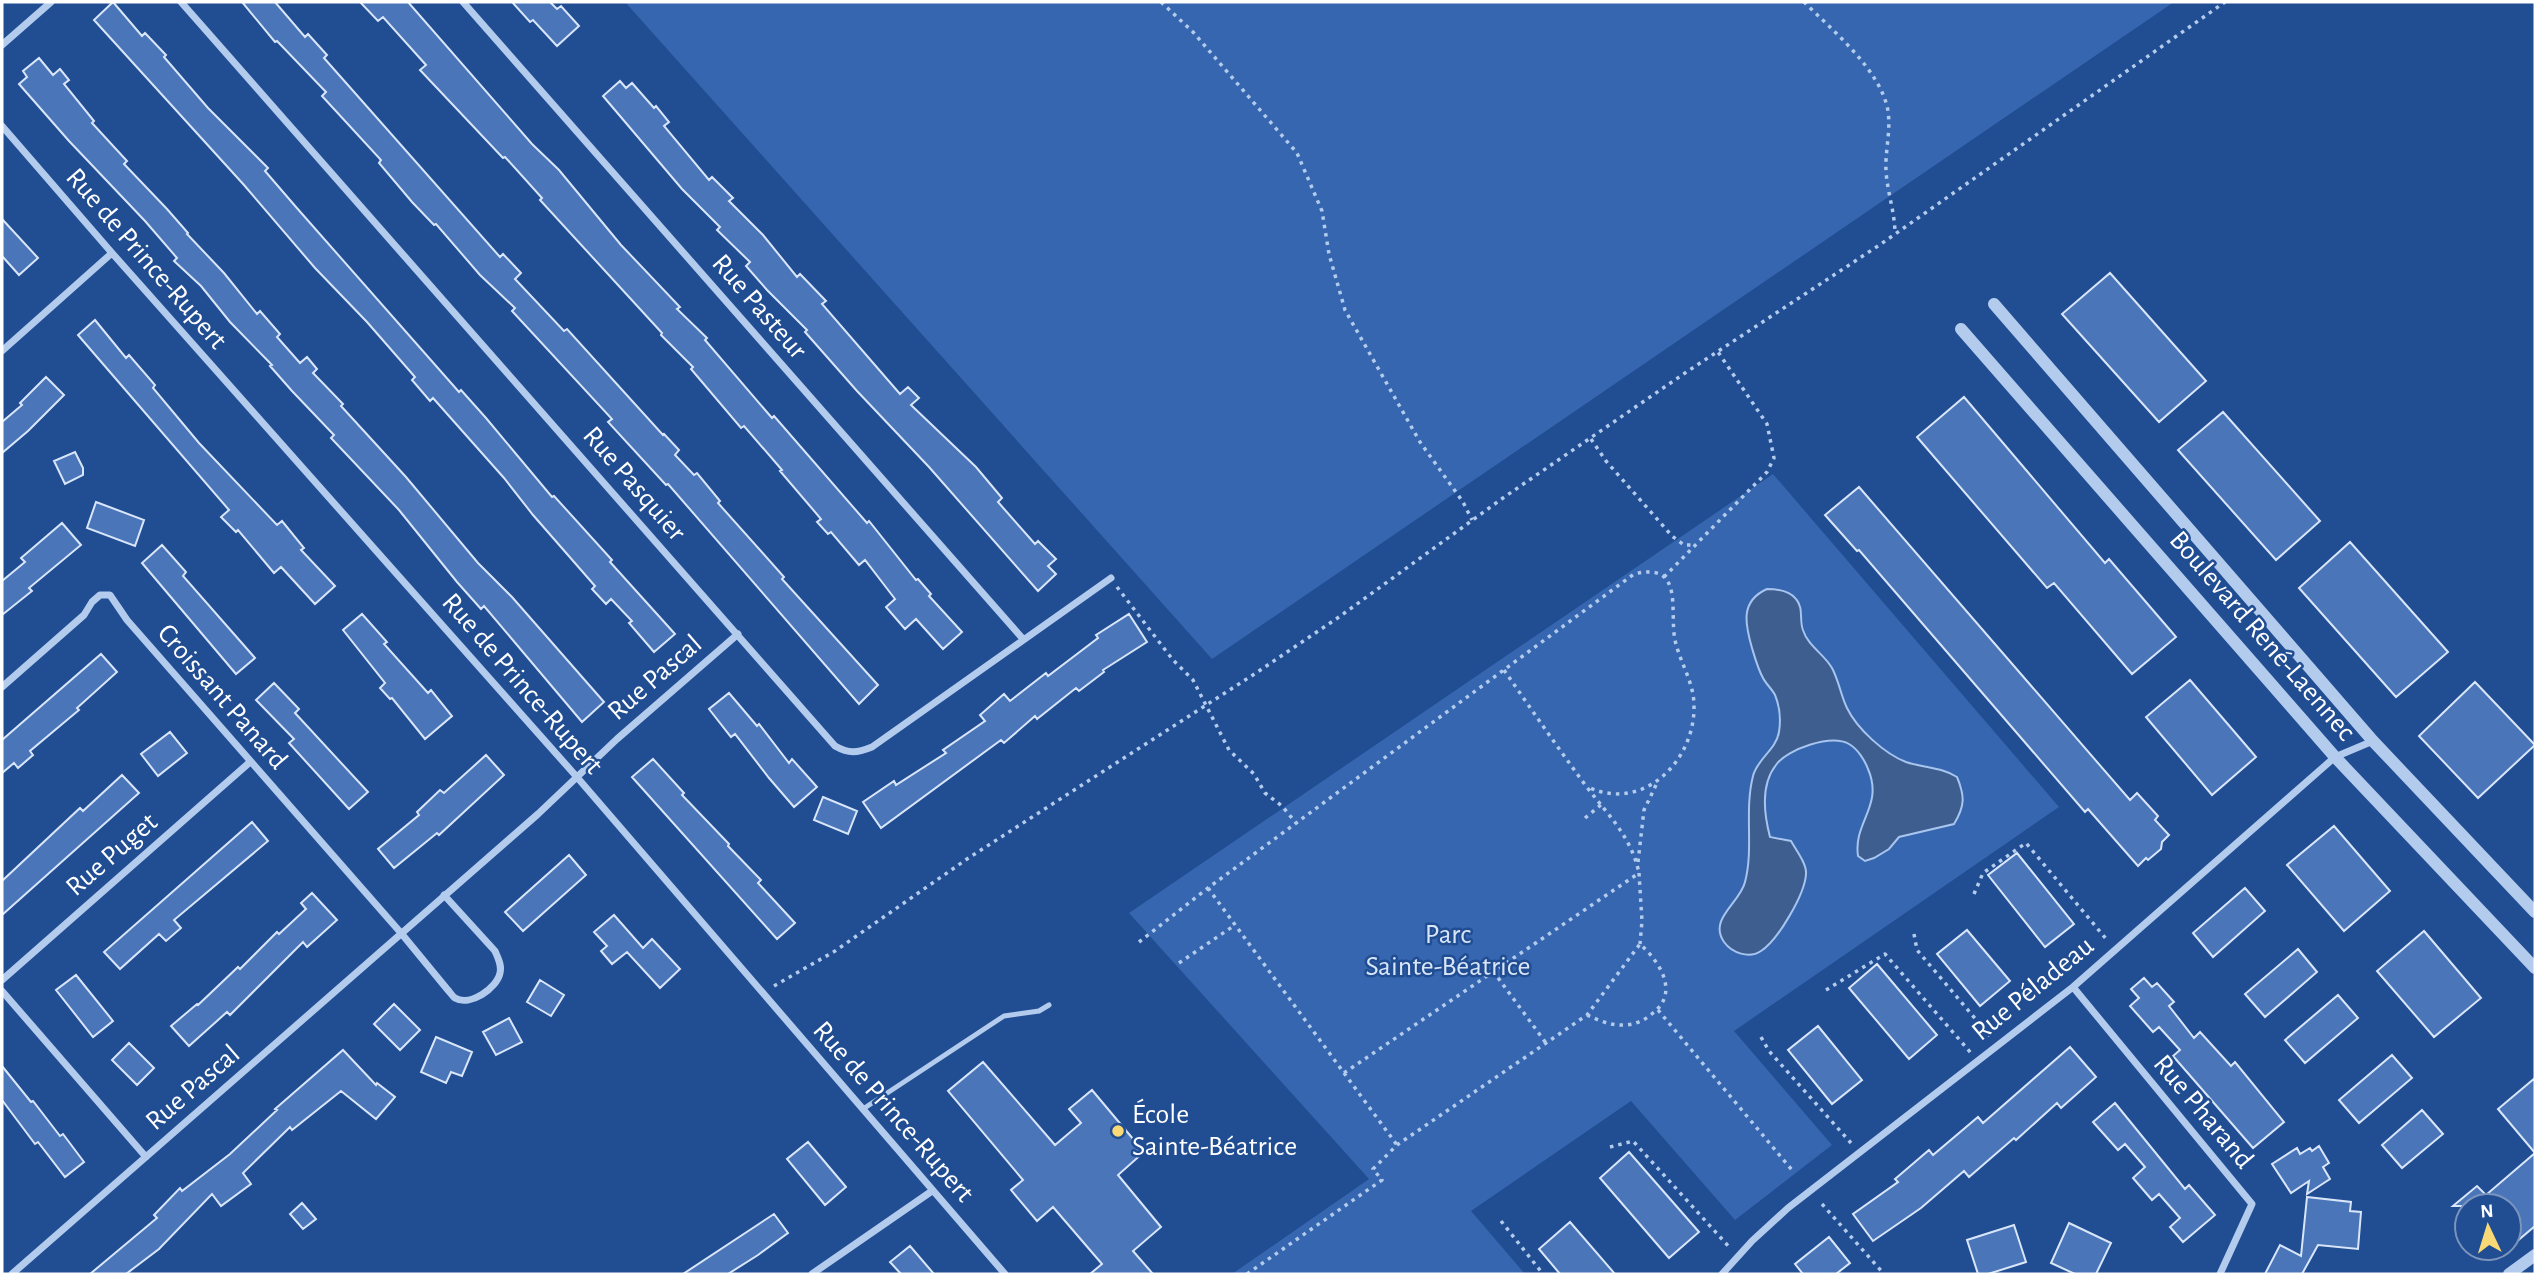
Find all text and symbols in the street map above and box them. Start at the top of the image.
street label: Rue de Prince-Rupert [60,163,232,355]
street label: Rue Pasteur [706,249,812,365]
street label: Rue Pasquier [577,422,691,546]
street label: Boulevard René-Laennec [2164,526,2360,746]
street label: Rue de Prince-Rupert [436,588,608,780]
street label: Croissant Panard [152,619,292,775]
street label: Rue Pascal [603,630,707,726]
street label: Rue Puget [61,808,163,902]
park label: Parc Sainte-Béatrice [1365,921,1531,981]
street label: Rue Péladeau [1967,932,2099,1046]
street label: Rue de Prince-Rupert [807,1016,979,1208]
street label: Rue Pascal [141,1040,245,1136]
street label: Rue Pharand [2148,1050,2258,1174]
place label: École Sainte-Béatrice [1132,1098,1297,1161]
marker: École Sainte-Béatrice [1110,1123,1126,1139]
north arrow [2453,1192,2523,1262]
text: N [2480,1202,2494,1221]

